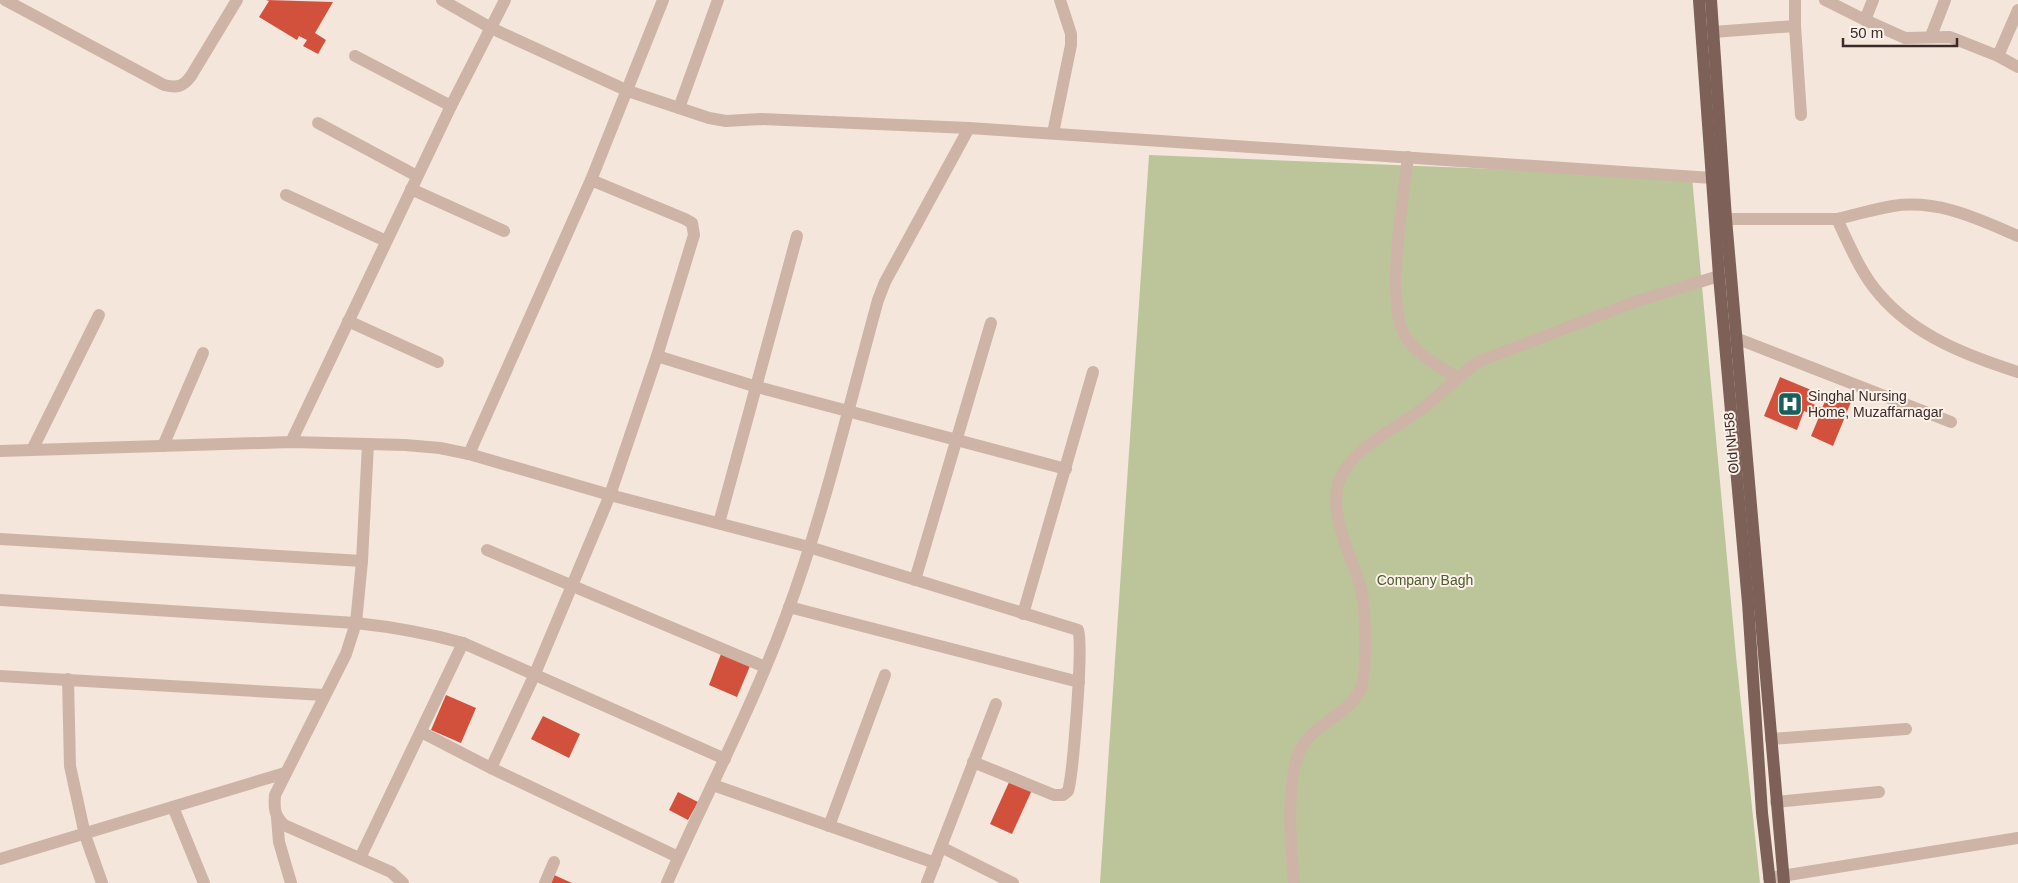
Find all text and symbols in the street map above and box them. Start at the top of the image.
scale bar [1843,15,1957,47]
text: 50 m [1850,24,1883,41]
place label: Singhal Nursing Home, Muzaffarnagar [1808,388,1943,420]
hospital icon: Singhal Nursing Home, Muzaffarnagar [1777,391,1803,417]
street label: Old NH58 [1720,411,1742,474]
park label: Company Bagh [1377,572,1473,588]

